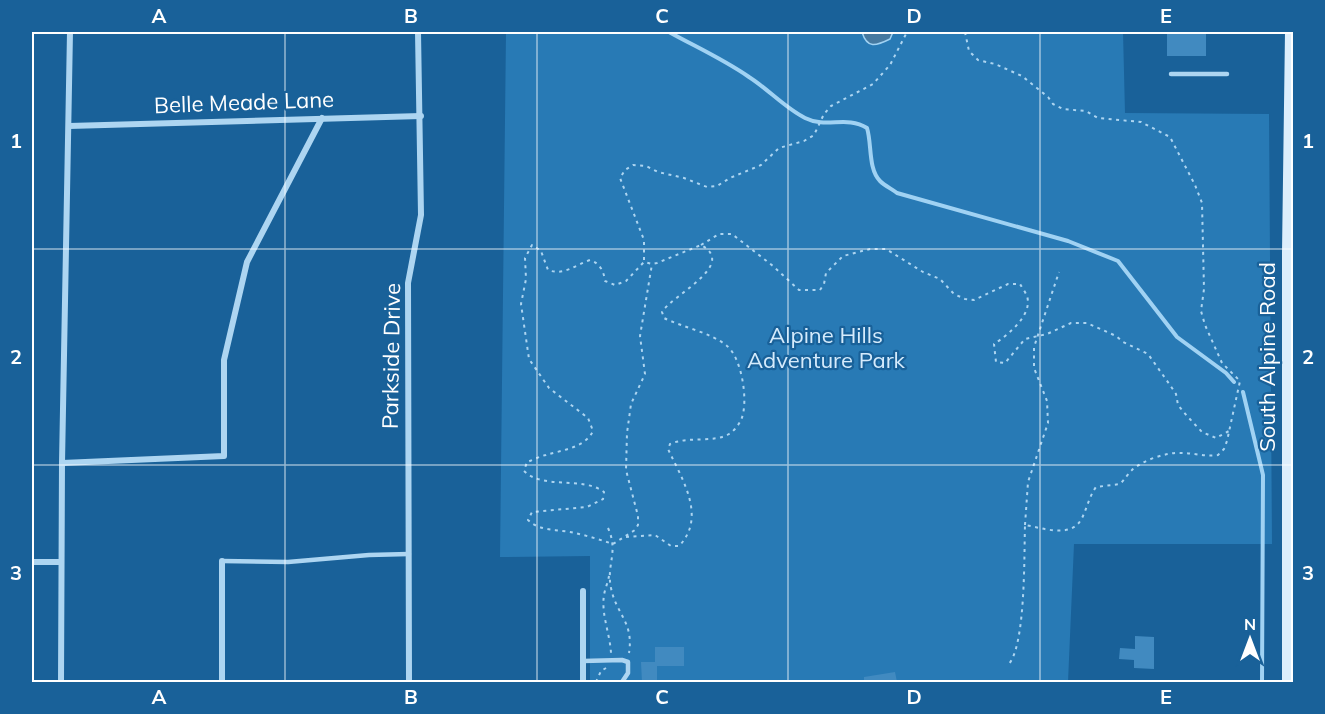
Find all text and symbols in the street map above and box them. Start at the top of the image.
text: A [152,3,167,28]
text: B [404,3,418,28]
text: C [655,3,669,28]
text: D [906,3,922,28]
text: E [1160,3,1172,28]
street label: Belle Meade Lane [154,85,334,119]
text: 1 [10,128,22,153]
text: 1 [1302,128,1314,153]
street label: South Alpine Road [1253,262,1281,452]
street label: Parkside Drive [376,283,406,429]
park label: Alpine Hills Adventure Park [747,321,906,374]
text: 2 [10,344,22,369]
text: 2 [1302,344,1314,369]
text: 3 [10,560,22,585]
text: 3 [1302,560,1314,585]
north arrow [1220,609,1280,669]
text: N [1244,614,1256,634]
text: A [152,684,167,709]
text: B [404,684,418,709]
text: C [655,684,669,709]
text: D [906,684,922,709]
text: E [1160,684,1172,709]

